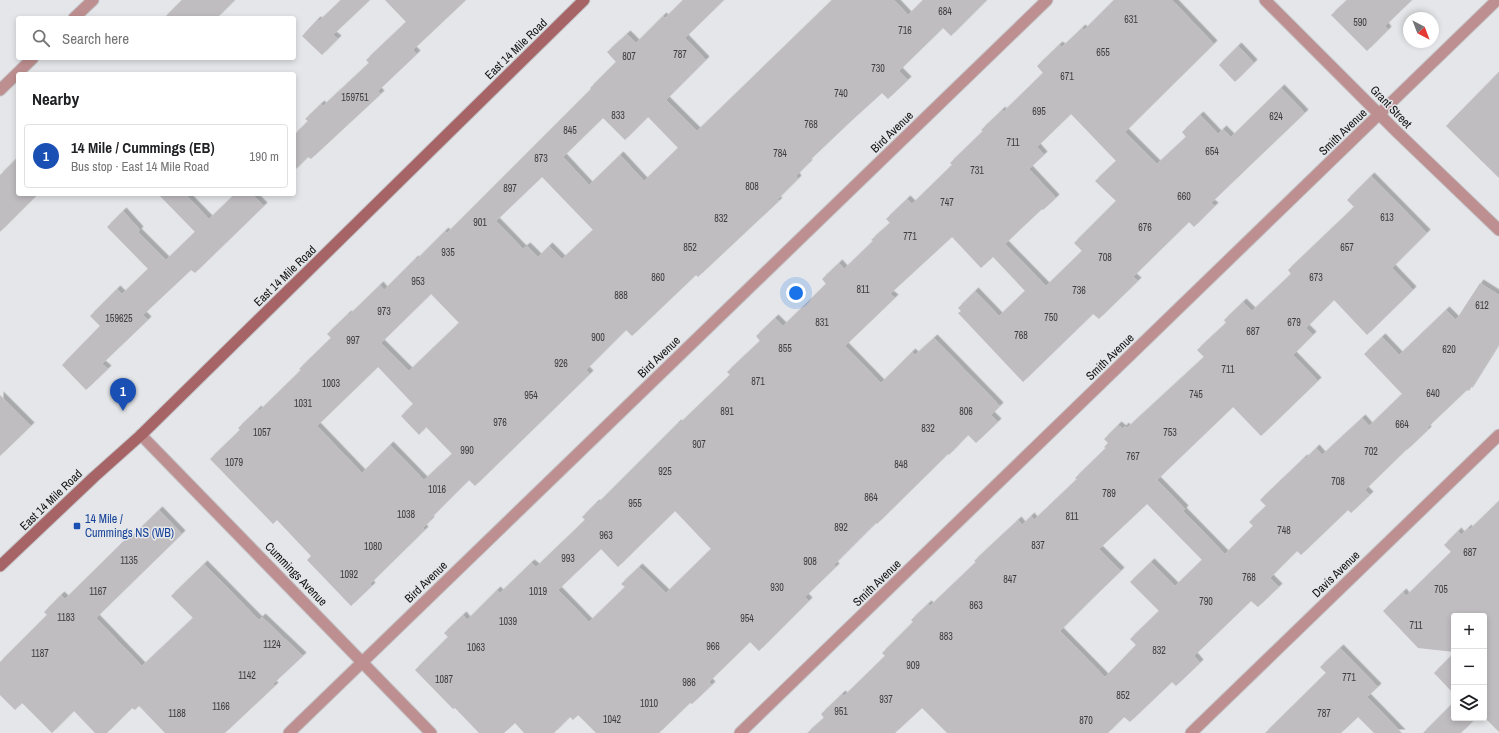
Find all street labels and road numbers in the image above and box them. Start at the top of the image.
street label: East 14 Mile Road [481,15,551,83]
street label: Grant Street [1367,82,1416,132]
street label: Smith Avenue [1315,105,1371,159]
street label: Bird Avenue [867,108,917,156]
street label: East 14 Mile Road [250,242,320,310]
street label: Smith Avenue [1082,330,1138,384]
street label: Bird Avenue [634,333,684,381]
street label: East 14 Mile Road [16,466,86,534]
street label: Cummings Avenue [261,539,331,609]
street label: Davis Avenue [1309,547,1363,601]
street label: Smith Avenue [849,556,905,610]
street label: Bird Avenue [401,558,451,606]

